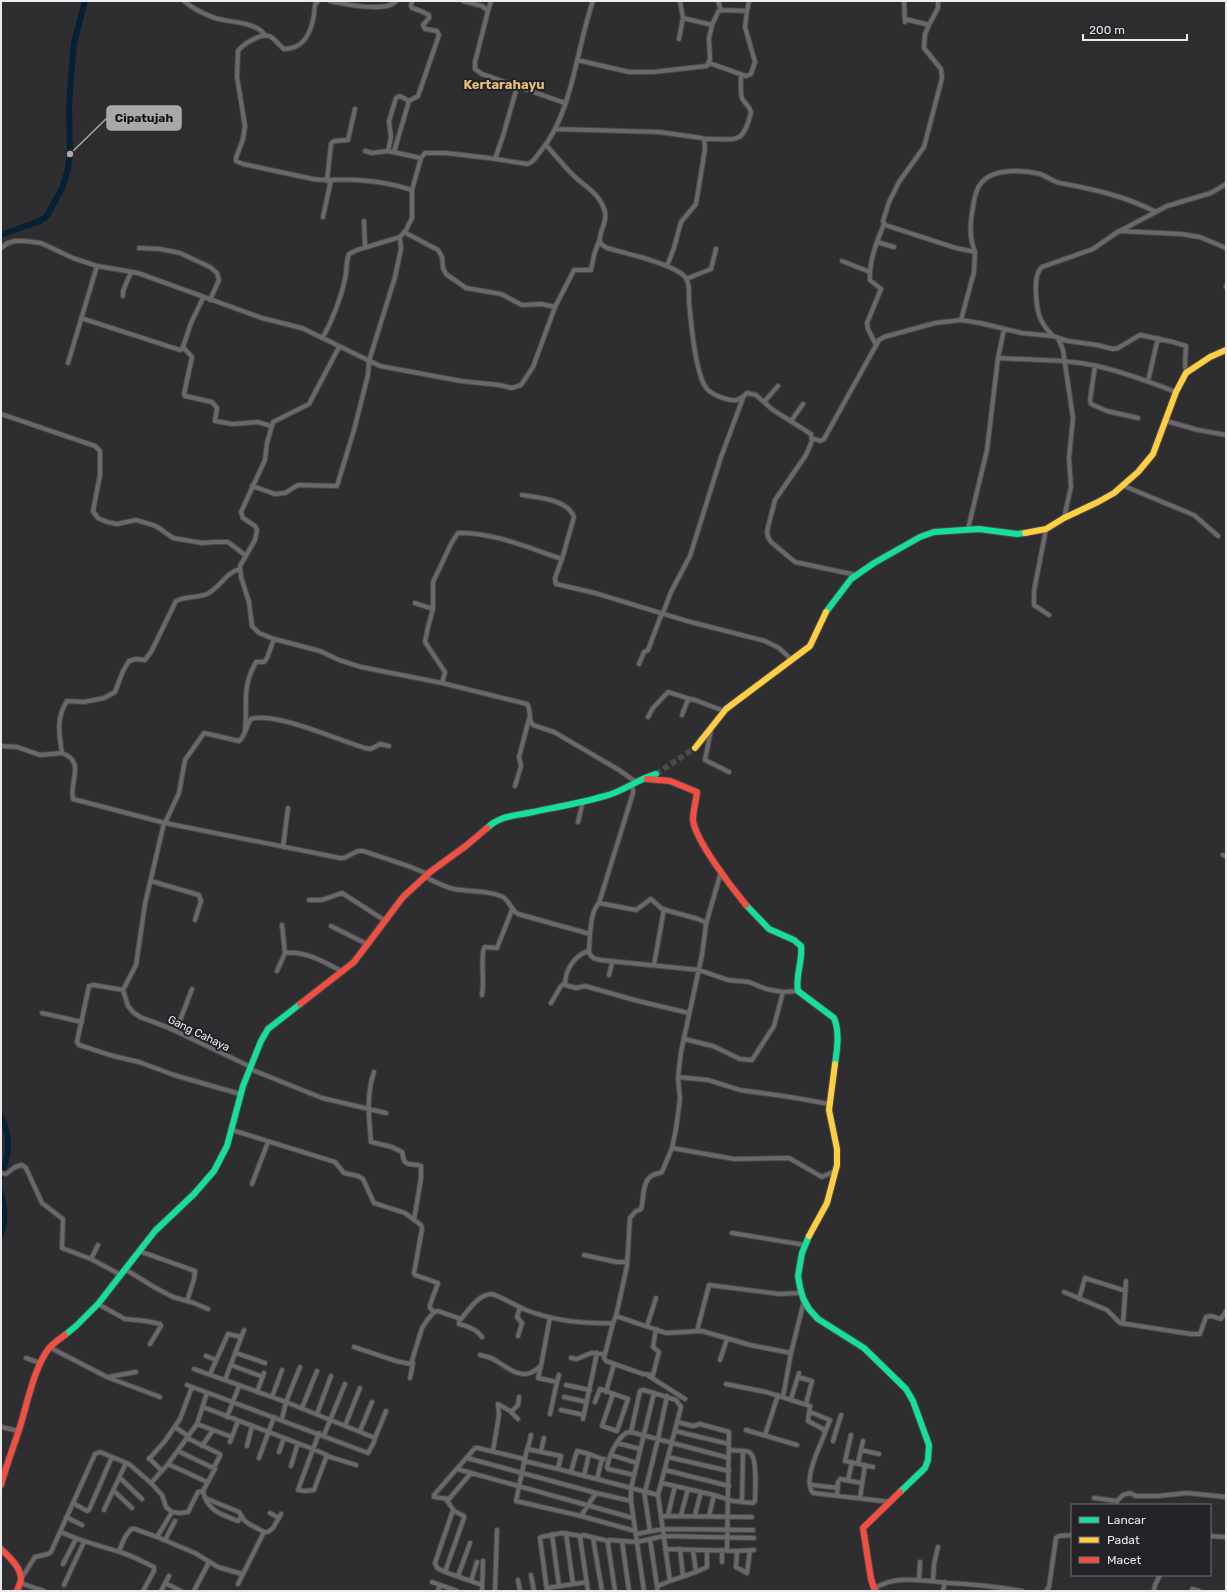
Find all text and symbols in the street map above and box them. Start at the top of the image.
scale bar [1083,16,1187,42]
text: 200 m [1089,23,1125,37]
district label: Kertarahayu [463,77,545,92]
callout: Cipatujah [107,106,181,130]
text: Cipatujah [115,111,173,125]
street label: Gang Cahaya [166,1013,232,1054]
legend [1071,1504,1211,1576]
text: Lancar [1107,1513,1146,1527]
text: Padat [1107,1533,1140,1547]
text: Macet [1107,1553,1141,1567]

